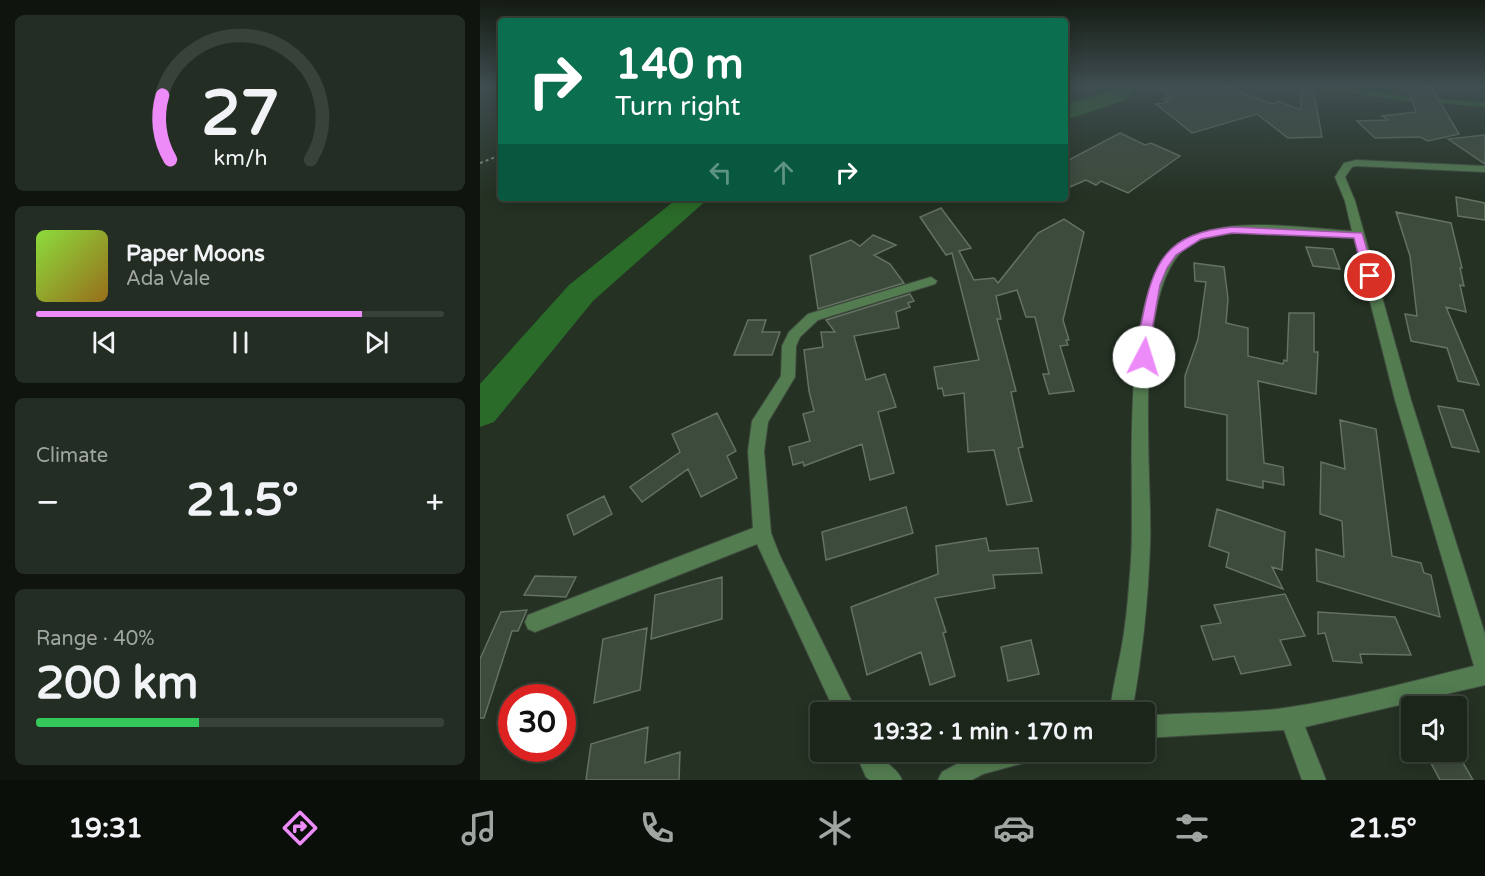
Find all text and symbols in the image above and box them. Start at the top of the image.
text: 140 m [615,39,744,90]
icon: right [516,42,594,120]
text: 27 [201,77,279,152]
text: Turn right [615,90,741,123]
text: km/h [213,146,267,172]
icon: left [704,156,737,189]
icon: ahead [767,156,800,189]
icon: right [830,156,863,189]
text: Paper Moons [126,241,265,267]
pin [1344,250,1395,301]
icon: arrive [1353,259,1386,292]
text: Ada Vale [126,267,210,291]
position arrow [1112,325,1176,389]
icon: previous [88,326,121,359]
icon: pause [224,326,257,359]
icon: next [360,326,393,359]
text: Climate [36,444,108,468]
text: 21.5° [186,474,299,528]
text: − [36,483,60,522]
text: + [425,483,444,522]
text: Range · 40% [36,627,155,651]
text: 200 km [36,657,198,711]
speed limit sign: 30 [498,684,576,762]
map controls [1401,696,1467,762]
button: sound [1401,696,1467,762]
text: 19:32 · 1 min · 170 m [872,719,1093,745]
icon: directions [279,807,321,849]
icon: music [458,807,500,849]
icon: phone [636,807,678,849]
icon: climate [814,807,856,849]
icon: car [993,807,1035,849]
icon: filters [1171,807,1213,849]
text: 19:31 [68,812,143,845]
text: 21.5° [1349,812,1417,845]

